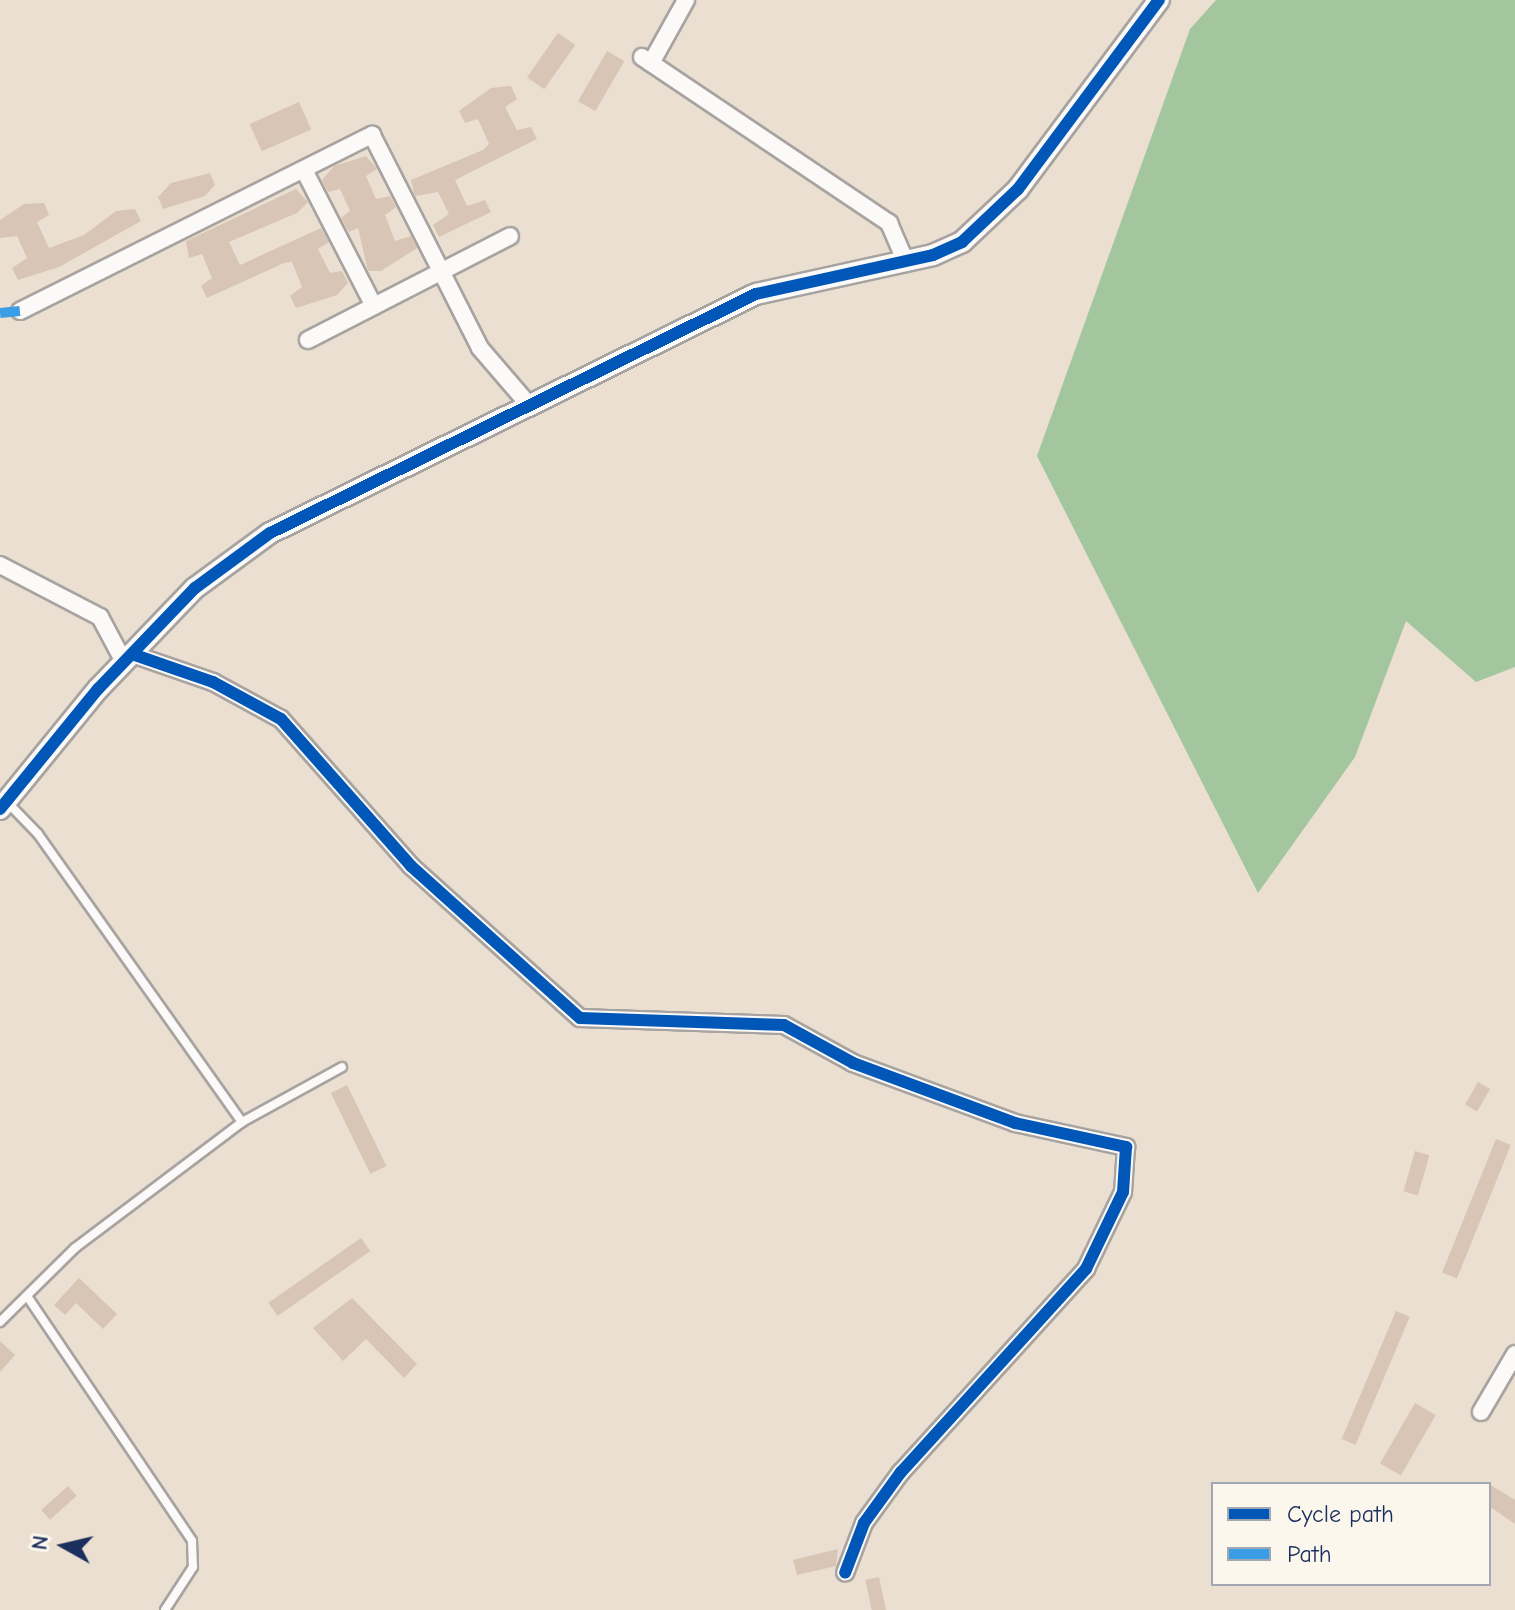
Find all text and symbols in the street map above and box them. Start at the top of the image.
legend [1211,1482,1491,1586]
text: Cycle path [1287,1500,1394,1528]
north arrow [24,1506,104,1586]
text: N [26,1534,54,1552]
text: Path [1287,1540,1332,1568]

